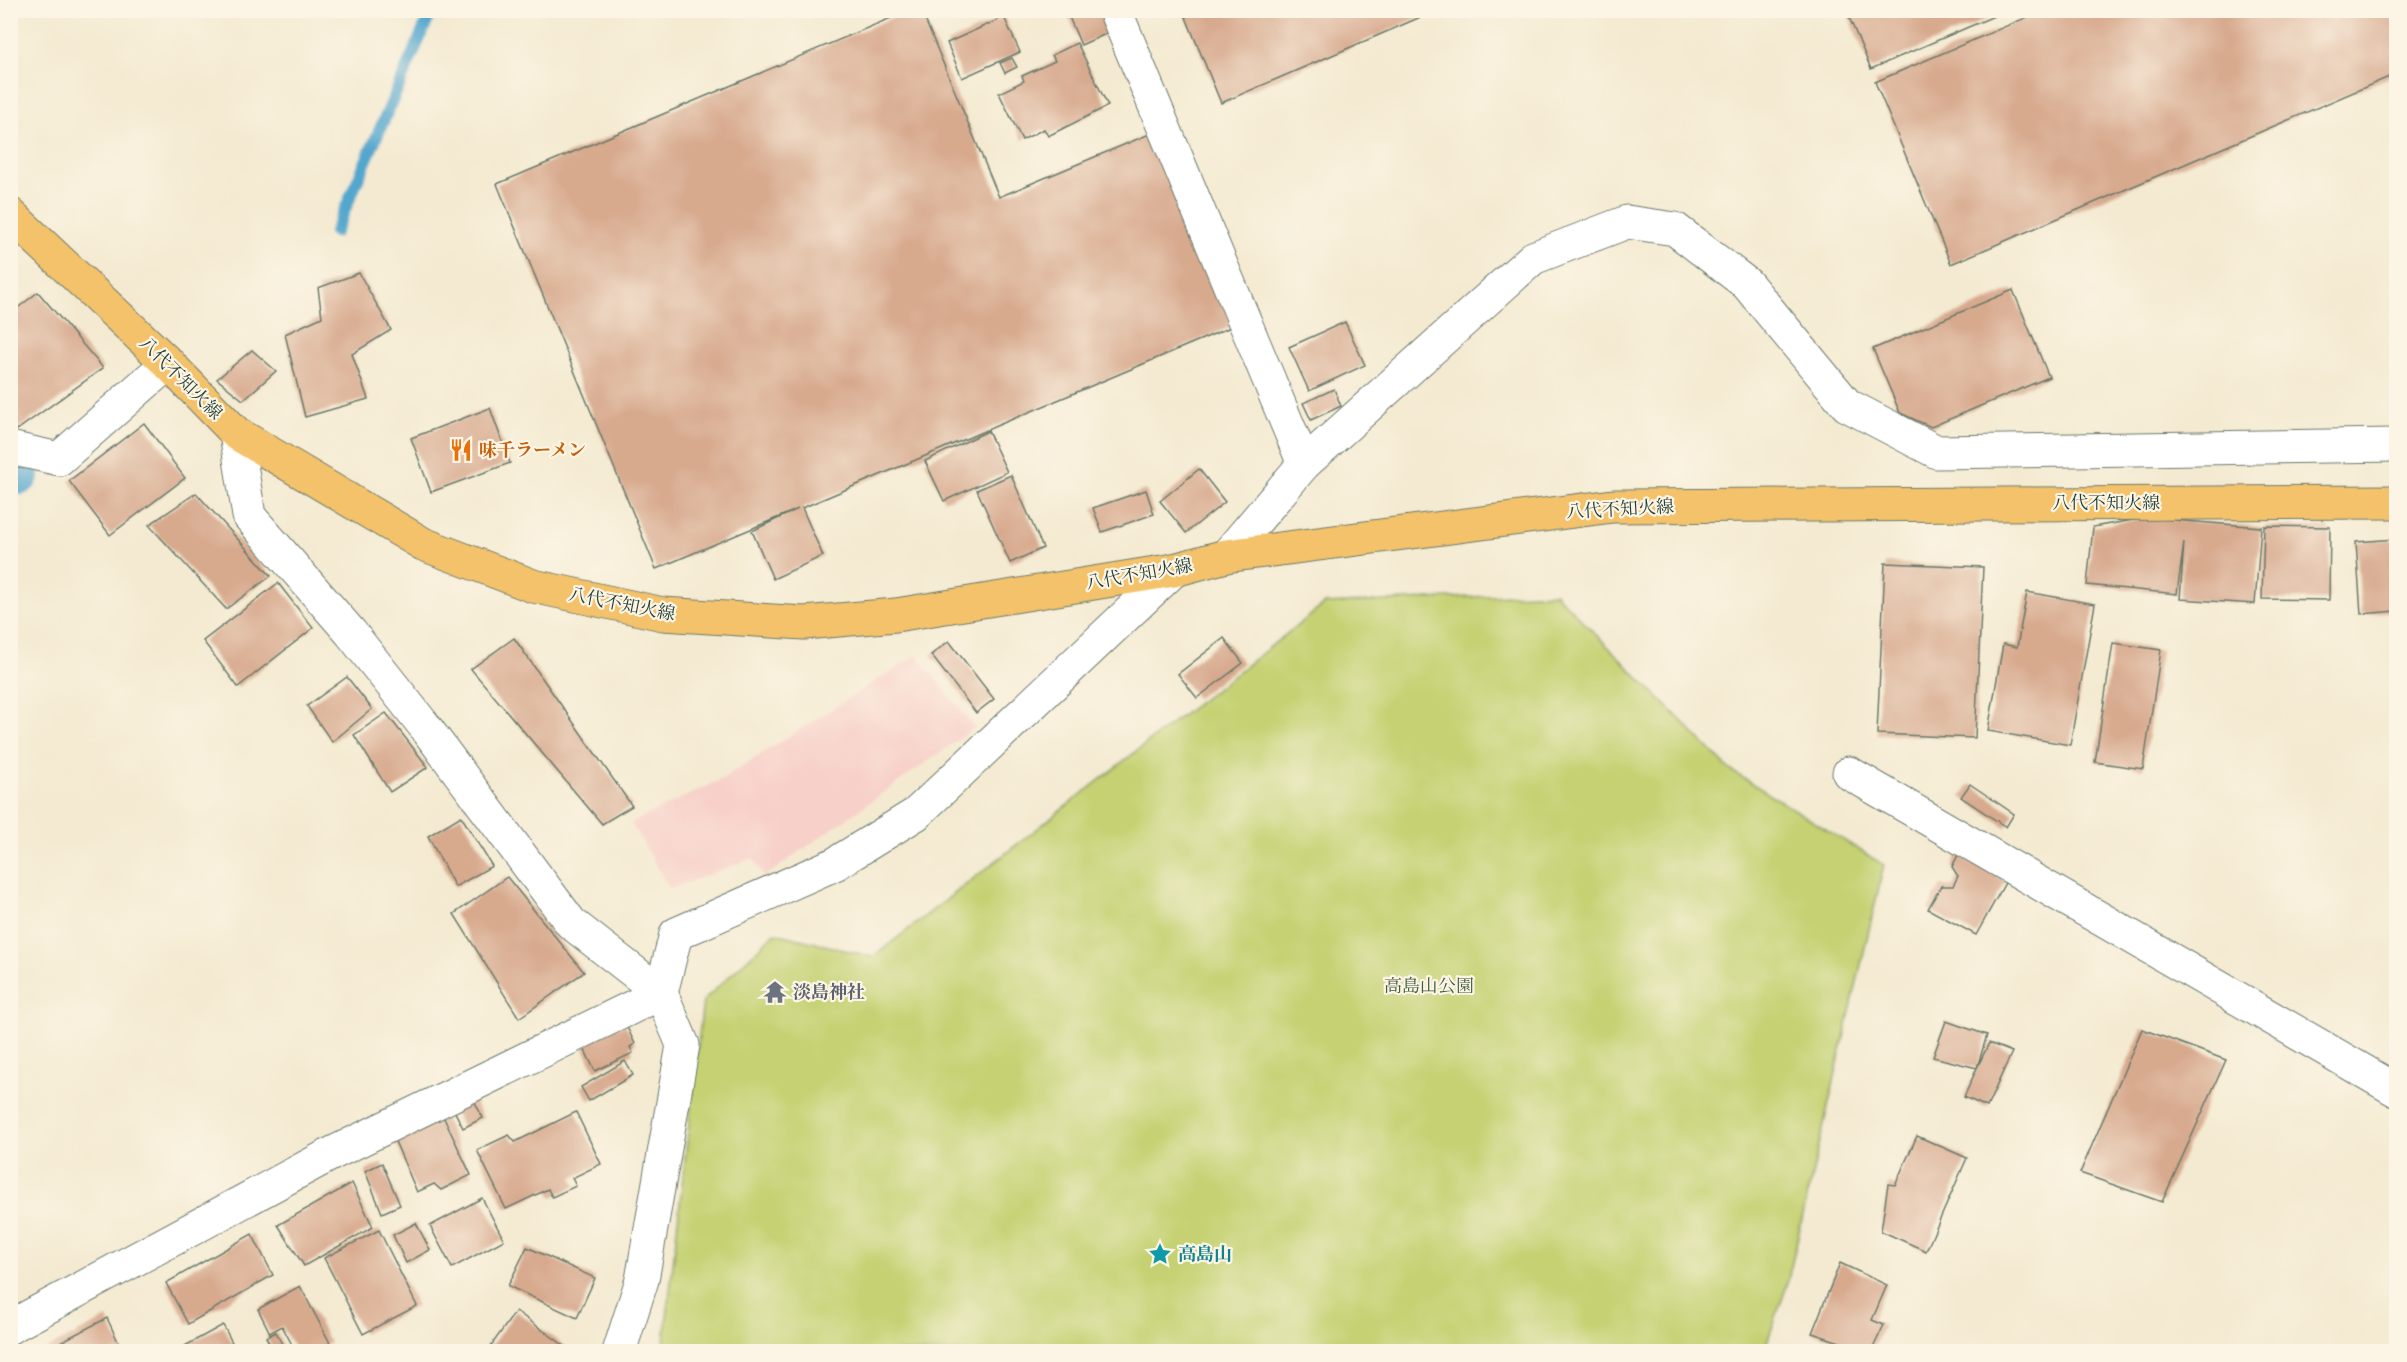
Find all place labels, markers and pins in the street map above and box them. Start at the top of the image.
restaurant icon: 味千ラーメン [448,437,474,463]
place label: 味千ラーメン [479,440,586,460]
temple icon: 淡島神社 [762,979,788,1005]
place label: 淡島神社 [793,982,865,1002]
place icon: 高島山 [1147,1241,1173,1267]
place label: 高島山 [1178,1244,1232,1264]

